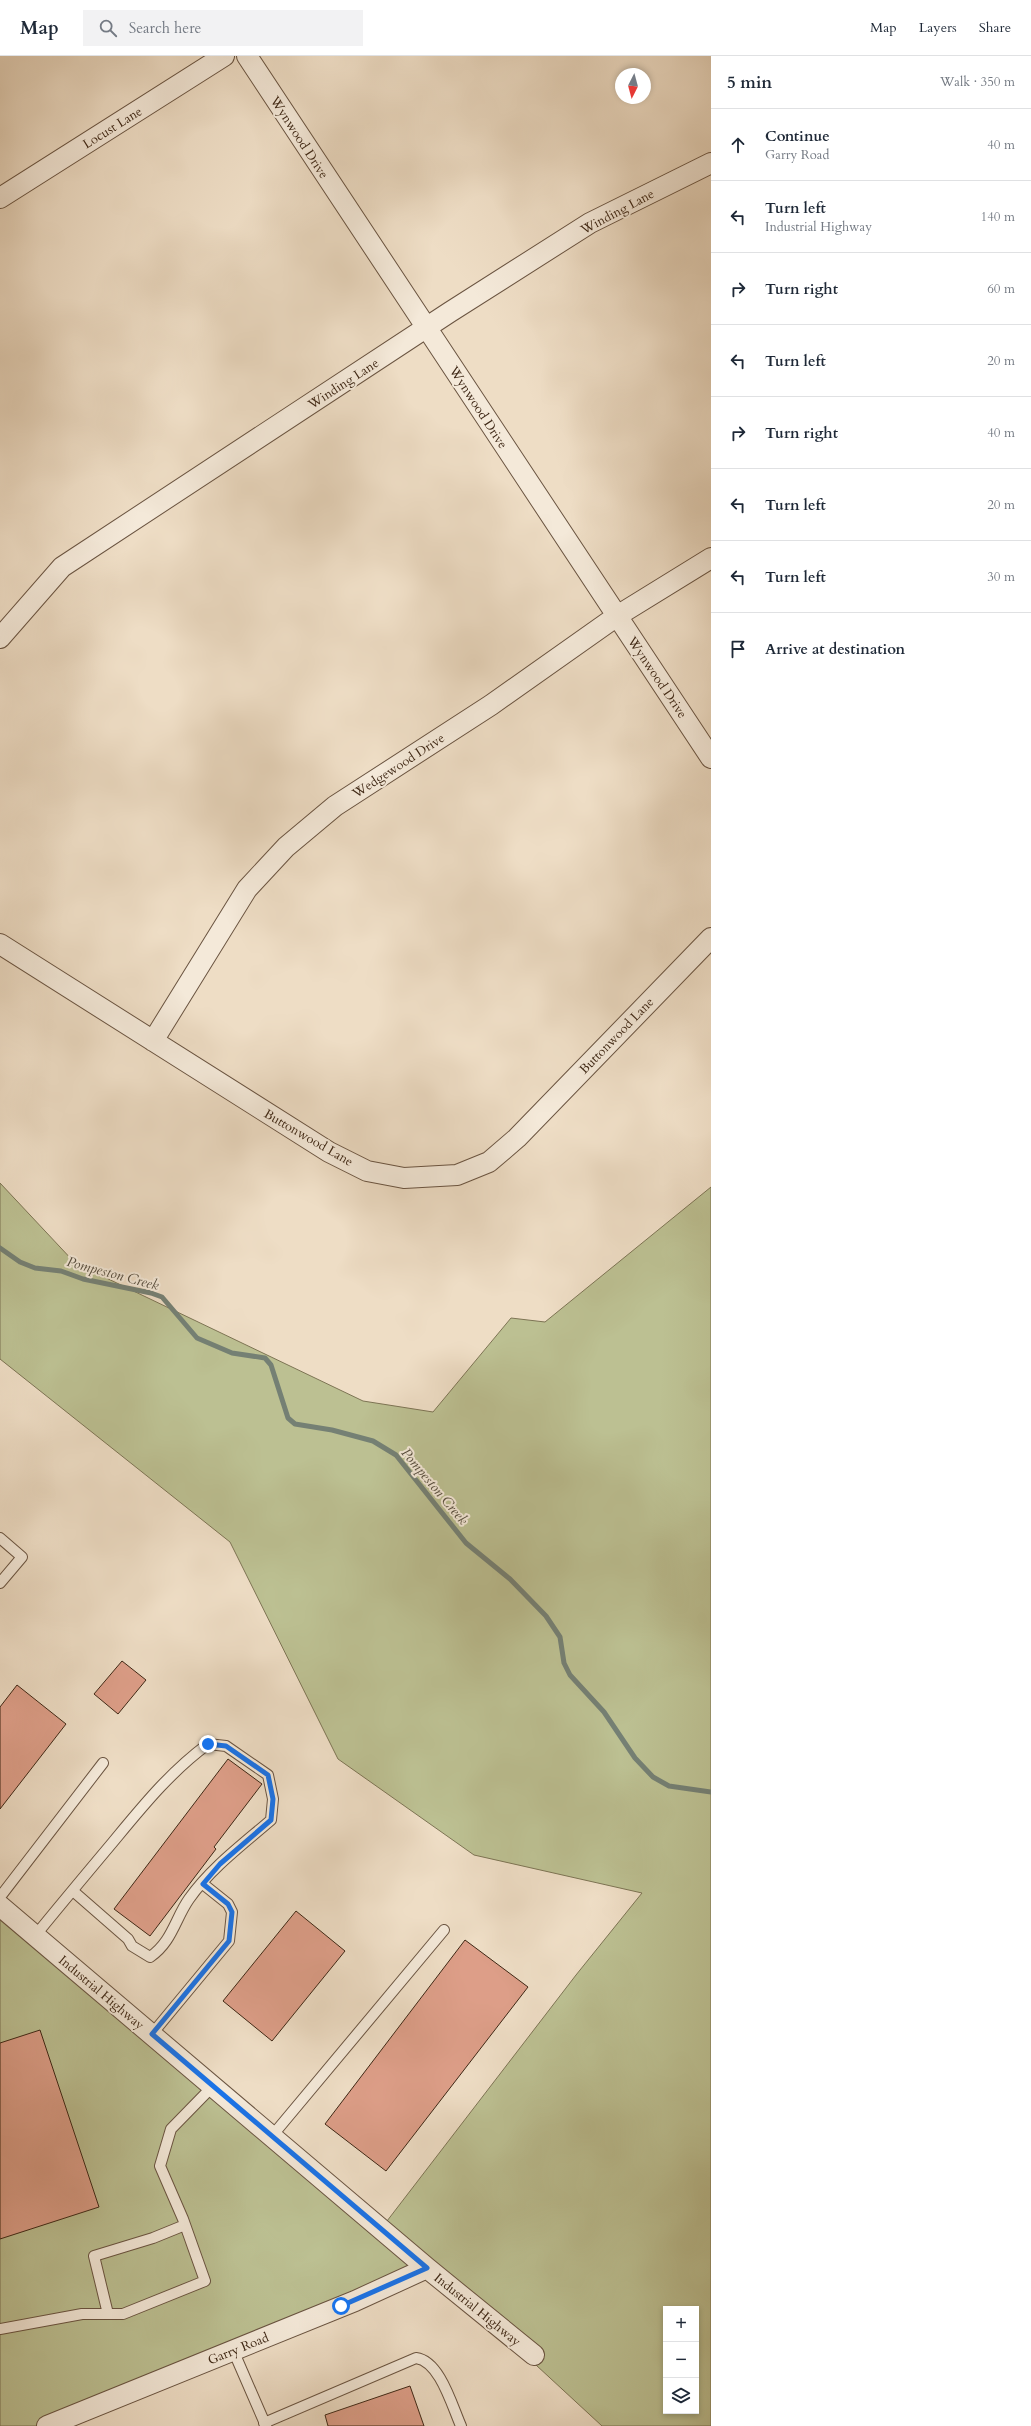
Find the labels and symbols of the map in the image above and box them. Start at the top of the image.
north arrow [615,68,651,104]
street label: Wynwood Drive [265,92,333,182]
street label: Locust Lane [79,103,146,153]
street label: Winding Lane [577,185,658,239]
street label: Winding Lane [304,354,382,414]
street label: Wynwood Drive [444,362,512,452]
street label: Wynwood Drive [623,632,691,722]
street label: Wedgewood Drive [348,729,448,803]
street label: Buttonwood Lane [575,993,658,1078]
street label: Buttonwood Lane [261,1105,356,1171]
water label: Pompeston Creek [65,1252,161,1295]
water label: Pompeston Creek [397,1444,472,1529]
route end [199,1735,217,1753]
street label: Industrial Highway [55,1951,148,2034]
street label: Industrial Highway [430,2269,525,2351]
route start [332,2297,350,2315]
street label: Garry Road [205,2329,272,2369]

